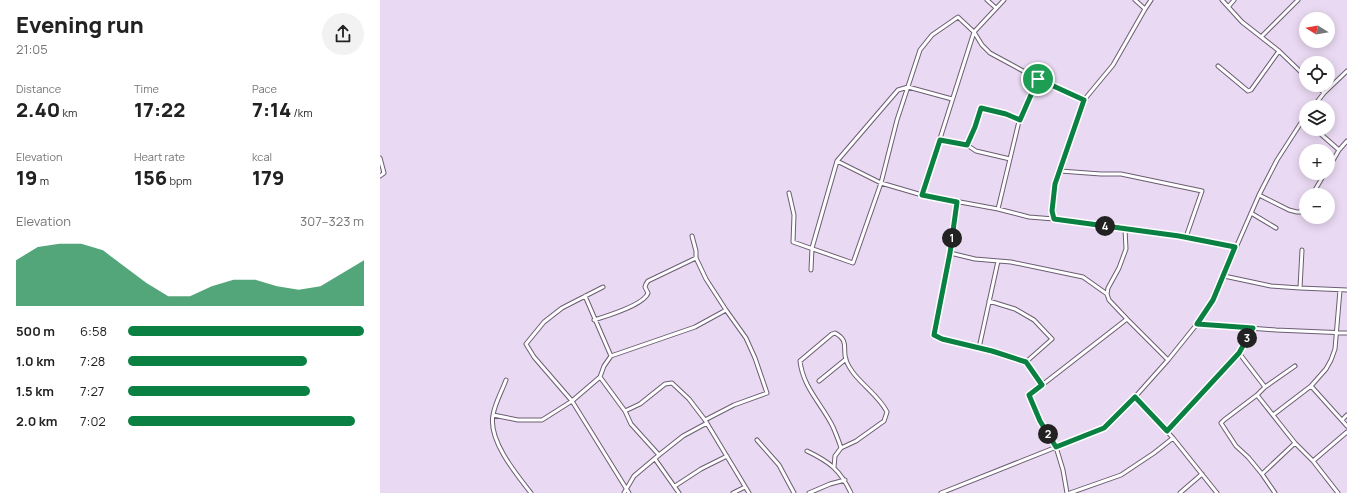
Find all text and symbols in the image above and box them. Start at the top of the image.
text: Evening run [16,10,144,40]
north arrow [1299,12,1335,48]
map controls [1299,12,1335,224]
button: share [322,13,364,55]
text: 21:05 [16,40,48,58]
button: locate [1299,56,1335,92]
pin [1021,62,1055,96]
icon: arrive [1027,68,1049,90]
text: Distance [16,81,61,96]
text: Time [134,81,159,96]
text: Pace [252,81,277,96]
text: 2.40 [16,96,60,123]
text: 17:22 [134,96,185,123]
text: 7:14 [252,96,291,123]
button: layers [1299,100,1335,136]
text: km [60,105,77,120]
text: /km [291,105,313,120]
button: + [1299,144,1335,180]
text: Elevation [16,149,62,164]
text: Heart rate [134,149,185,164]
text: kcal [252,149,272,164]
text: 19 [16,164,38,191]
text: 156 [134,164,167,191]
text: 179 [252,164,284,191]
text: m [38,173,49,188]
text: bpm [167,173,192,188]
button: − [1299,188,1335,224]
text: Elevation [16,212,71,230]
text: 307–323 m [300,212,364,230]
pin: 4 [1095,216,1115,236]
text: 4 [1102,218,1108,233]
pin: 1 [942,228,962,248]
text: 1 [950,230,954,245]
text: 500 m [16,322,55,340]
text: 6:58 [80,322,107,340]
pin: 3 [1237,328,1257,348]
text: 3 [1244,330,1250,345]
text: 1.0 km [16,352,55,370]
text: 7:28 [80,352,105,370]
text: 1.5 km [16,382,54,400]
text: 7:27 [80,382,104,400]
text: 2.0 km [16,412,58,430]
text: 7:02 [80,412,106,430]
pin: 2 [1038,424,1058,444]
text: 2 [1045,426,1051,441]

